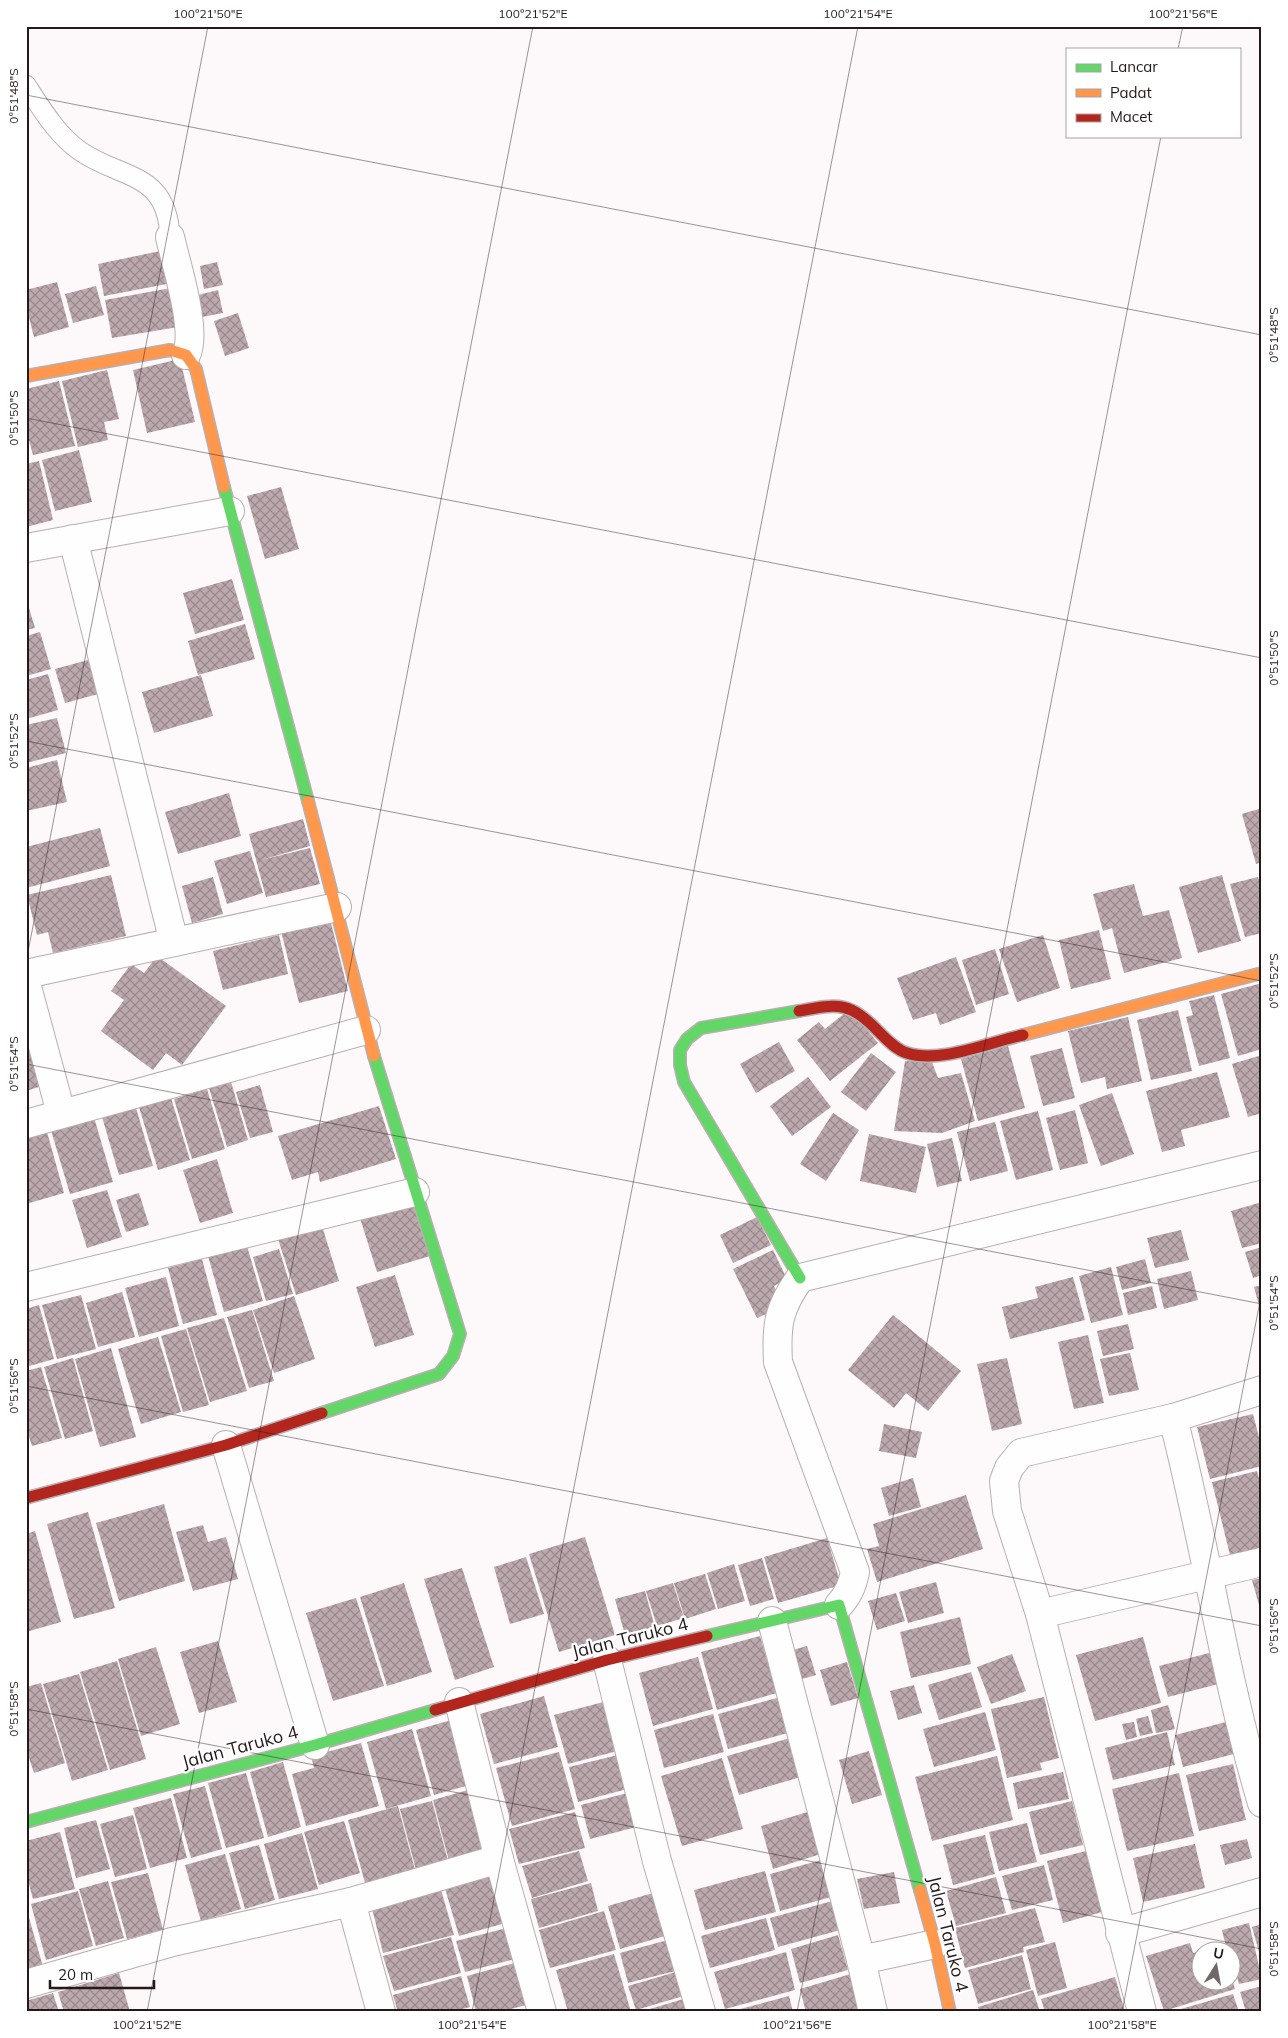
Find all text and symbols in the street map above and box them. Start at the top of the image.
text: 100°21'50"E [173,6,243,21]
text: 100°21'52"E [498,6,568,21]
text: 100°21'54"E [823,6,893,21]
text: 100°21'56"E [1148,6,1218,21]
legend [1066,48,1240,138]
text: Lancar [1110,57,1158,76]
text: 0°51'48"S [6,68,21,124]
text: Padat [1110,83,1152,102]
text: Macet [1110,107,1153,126]
text: 0°51'48"S [1266,307,1281,363]
text: 0°51'50"S [6,390,21,446]
text: 0°51'50"S [1266,630,1281,686]
text: 0°51'52"S [6,713,21,769]
text: 0°51'52"S [1266,953,1281,1009]
text: 0°51'54"S [6,1036,21,1092]
text: 0°51'54"S [1266,1275,1281,1331]
text: 0°51'56"S [6,1358,21,1414]
text: 0°51'56"S [1266,1598,1281,1654]
street label: Jalan Taruko 4 [569,1612,691,1663]
text: 0°51'58"S [6,1681,21,1737]
street label: Jalan Taruko 4 [179,1720,301,1773]
street label: Jalan Taruko 4 [923,1873,974,1995]
text: 0°51'58"S [1266,1921,1281,1977]
north arrow [1190,1940,1240,1990]
text: U [1212,1943,1225,1963]
scale bar [50,1958,154,1990]
text: 20 m [58,1965,93,1984]
text: 100°21'52"E [112,2017,182,2032]
text: 100°21'54"E [437,2017,507,2032]
text: 100°21'56"E [762,2017,832,2032]
text: 100°21'58"E [1087,2017,1157,2032]

